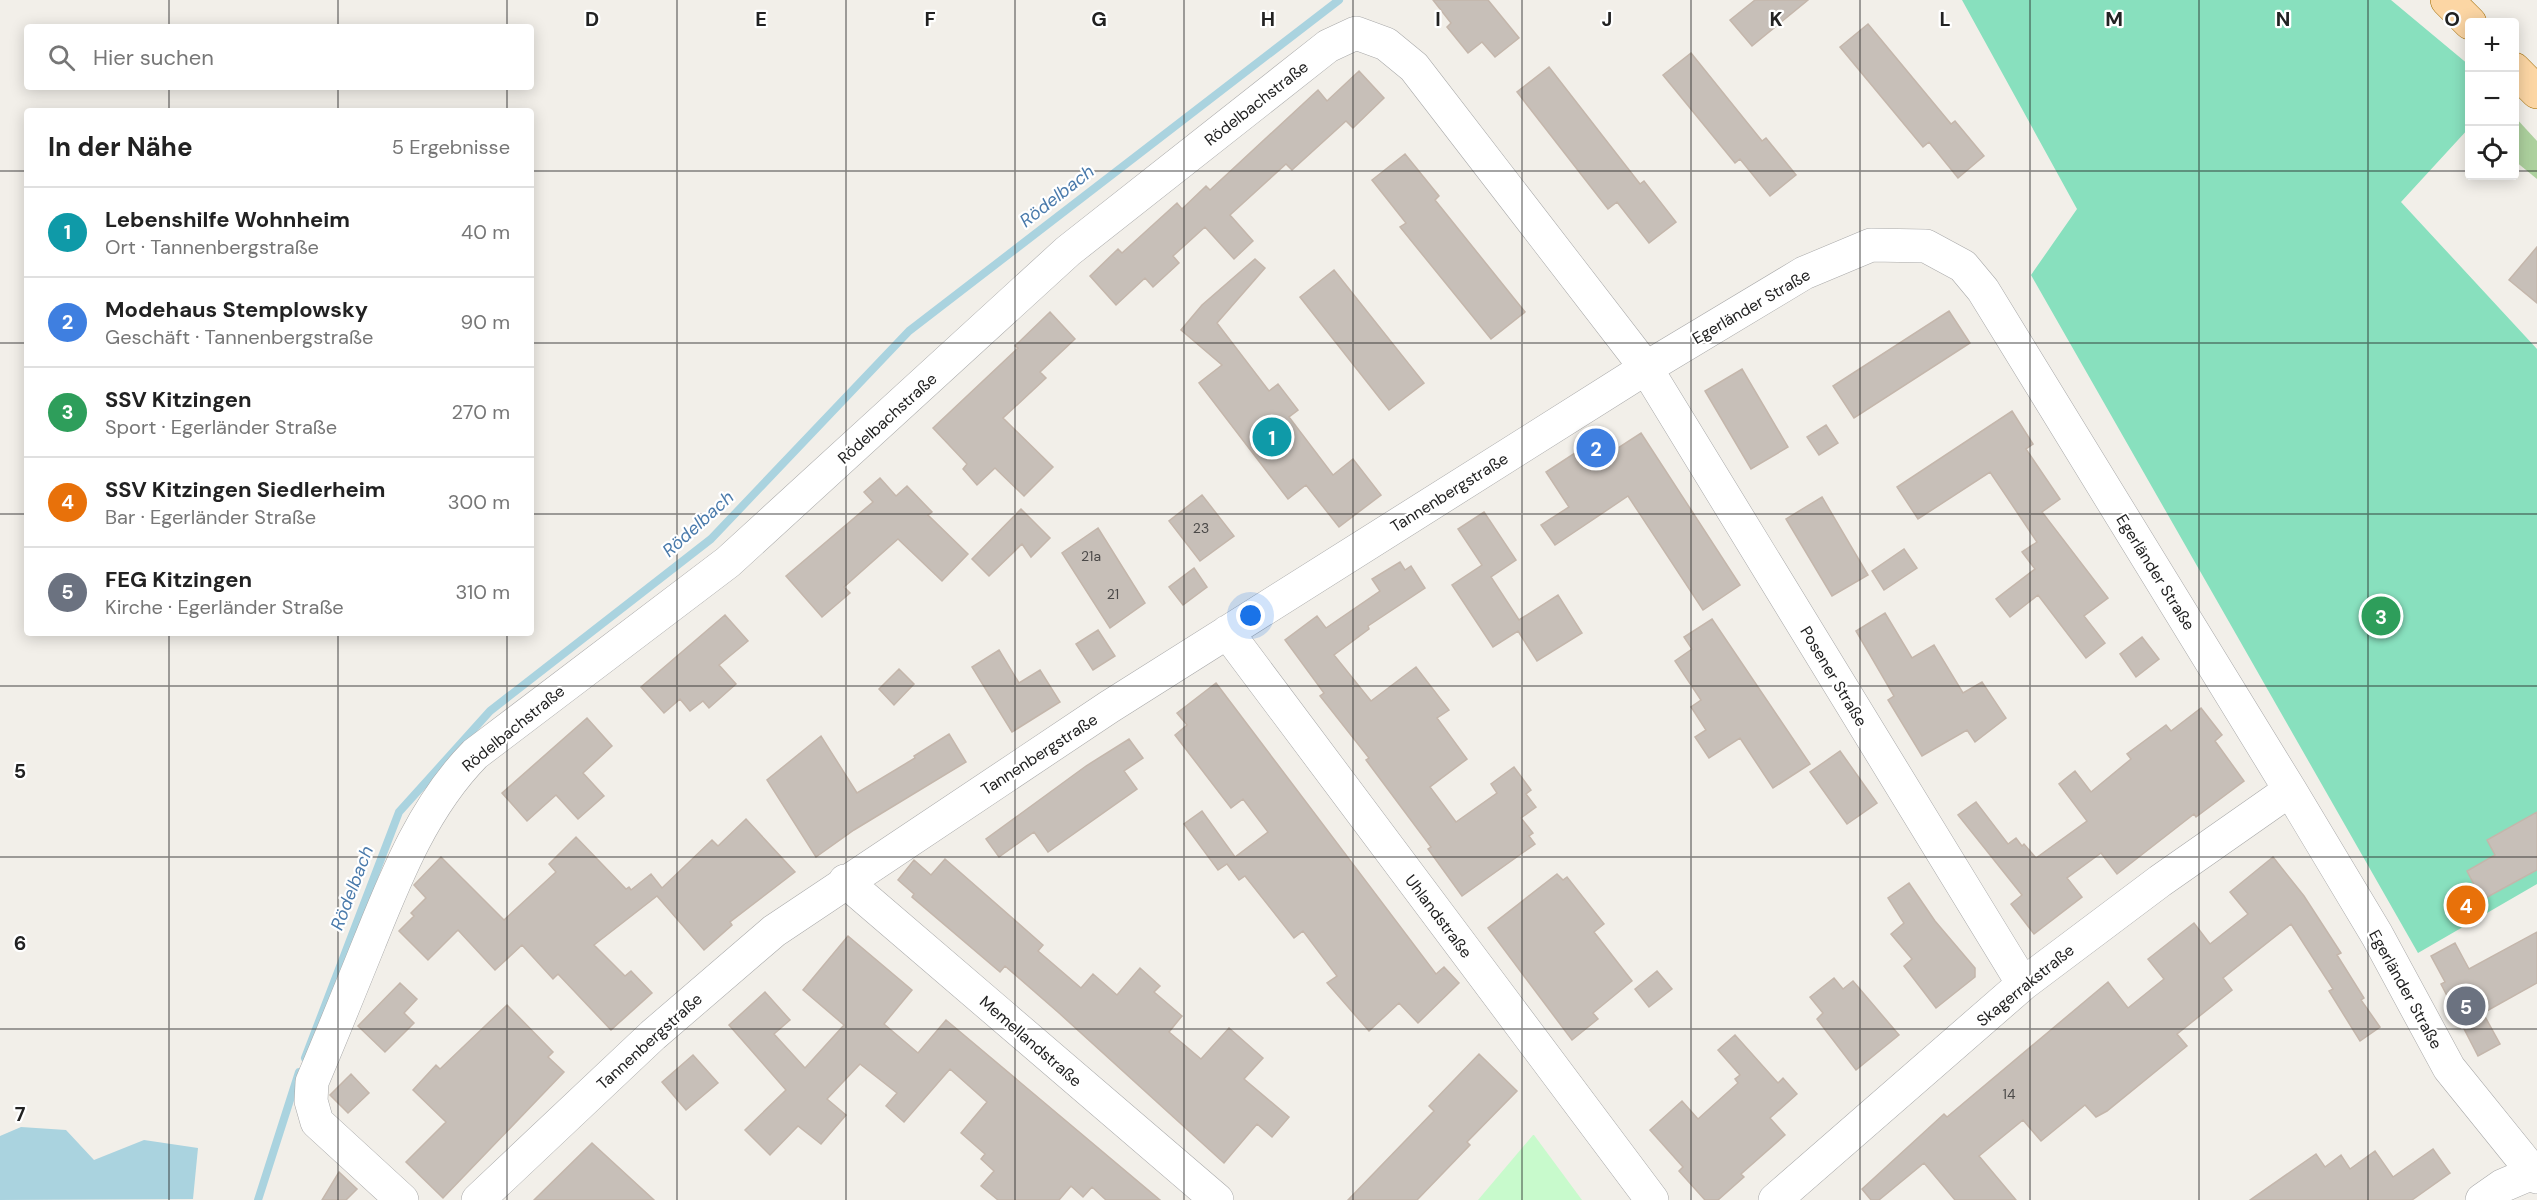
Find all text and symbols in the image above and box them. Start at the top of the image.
text: D [585,6,599,32]
text: E [755,6,767,32]
text: F [924,6,936,32]
text: G [1091,6,1107,32]
text: H [1261,6,1275,32]
text: I [1435,6,1441,32]
text: J [1602,6,1612,32]
text: K [1769,6,1783,32]
text: L [1939,6,1951,32]
text: M [2105,6,2123,32]
text: N [2276,6,2290,32]
text: O [2444,6,2460,32]
map controls [2465,18,2519,180]
button: + [2465,18,2519,72]
search box [24,24,534,90]
icon: search [45,41,78,74]
text: Hier suchen [93,43,214,72]
street label: Rödelbachstraße [1200,56,1313,151]
button: − [2465,72,2519,126]
button: locate [2465,126,2519,180]
text: In der Nähe [48,130,193,164]
text: 5 Ergebnisse [392,134,510,160]
water label: Rödelbach [1015,159,1099,233]
text: Lebenshilfe Wohnheim [105,205,350,234]
text: 1 [64,219,71,245]
text: 40 m [461,219,510,245]
text: Ort · Tannenbergstraße [105,234,319,260]
street label: Egerländer Straße [1688,264,1814,349]
text: Modehaus Stemplowsky [105,295,368,324]
text: 2 [62,309,73,335]
text: 90 m [461,309,510,335]
text: Geschäft · Tannenbergstraße [105,324,373,350]
street label: Rödelbachstraße [833,368,941,468]
text: SSV Kitzingen [105,385,252,414]
text: 3 [61,399,74,425]
text: 270 m [452,399,510,425]
text: Sport · Egerländer Straße [105,414,337,440]
pin: 1 [1252,414,1292,460]
pin: 2 [1576,426,1616,470]
street label: Tannenbergstraße [1386,448,1512,537]
text: SSV Kitzingen Siedlerheim [105,475,385,504]
water label: Rödelbach [657,485,739,563]
text: 4 [61,489,74,515]
text: 300 m [448,489,510,515]
text: Bar · Egerländer Straße [105,504,316,530]
street label: Egerländer Straße [2111,510,2200,634]
house number: 23 [1193,519,1209,537]
house number: 21a [1081,547,1101,565]
text: FEG Kitzingen [105,565,252,594]
text: 5 [61,579,74,605]
text: 310 m [455,579,510,605]
house number: 21 [1107,585,1119,603]
text: Kirche · Egerländer Straße [105,594,344,620]
pin: 3 [2362,594,2400,638]
your location [1236,601,1265,630]
street label: Posener Straße [1795,622,1872,730]
street label: Rödelbachstraße [458,680,569,776]
street label: Tannenbergstraße [977,709,1102,800]
text: 5 [14,758,26,784]
water label: Rödelbach [325,842,379,934]
street label: Uhlandstraße [1400,870,1477,962]
pin: 4 [2446,882,2486,928]
street label: Egerländer Straße [2364,926,2447,1053]
text: 6 [14,930,26,956]
street label: Skagerrakstraße [1972,940,2078,1031]
pin: 5 [2446,984,2486,1028]
street label: Tannenbergstraße [592,988,706,1094]
street label: Memellandstraße [975,991,1086,1092]
house number: 14 [2003,1085,2016,1103]
text: 7 [15,1101,26,1127]

